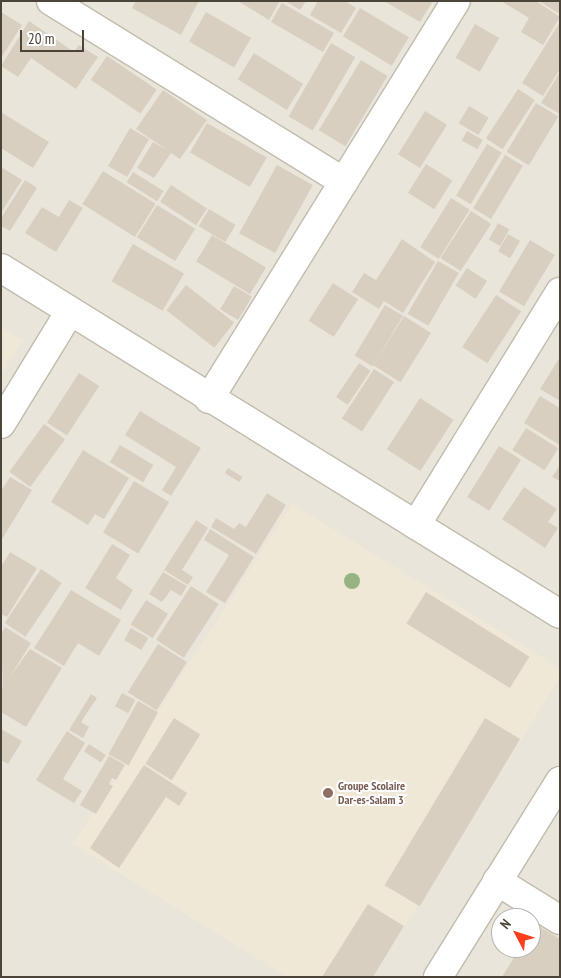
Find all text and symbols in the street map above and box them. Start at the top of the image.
scale bar [22,20,86,52]
text: 20 m [28,29,54,48]
place label: Groupe Scolaire Dar-es-Salam 3 [338,779,405,807]
marker: Groupe Scolaire Dar-es-Salam 3 [322,787,334,799]
north arrow [491,908,541,958]
text: N [496,915,515,933]

